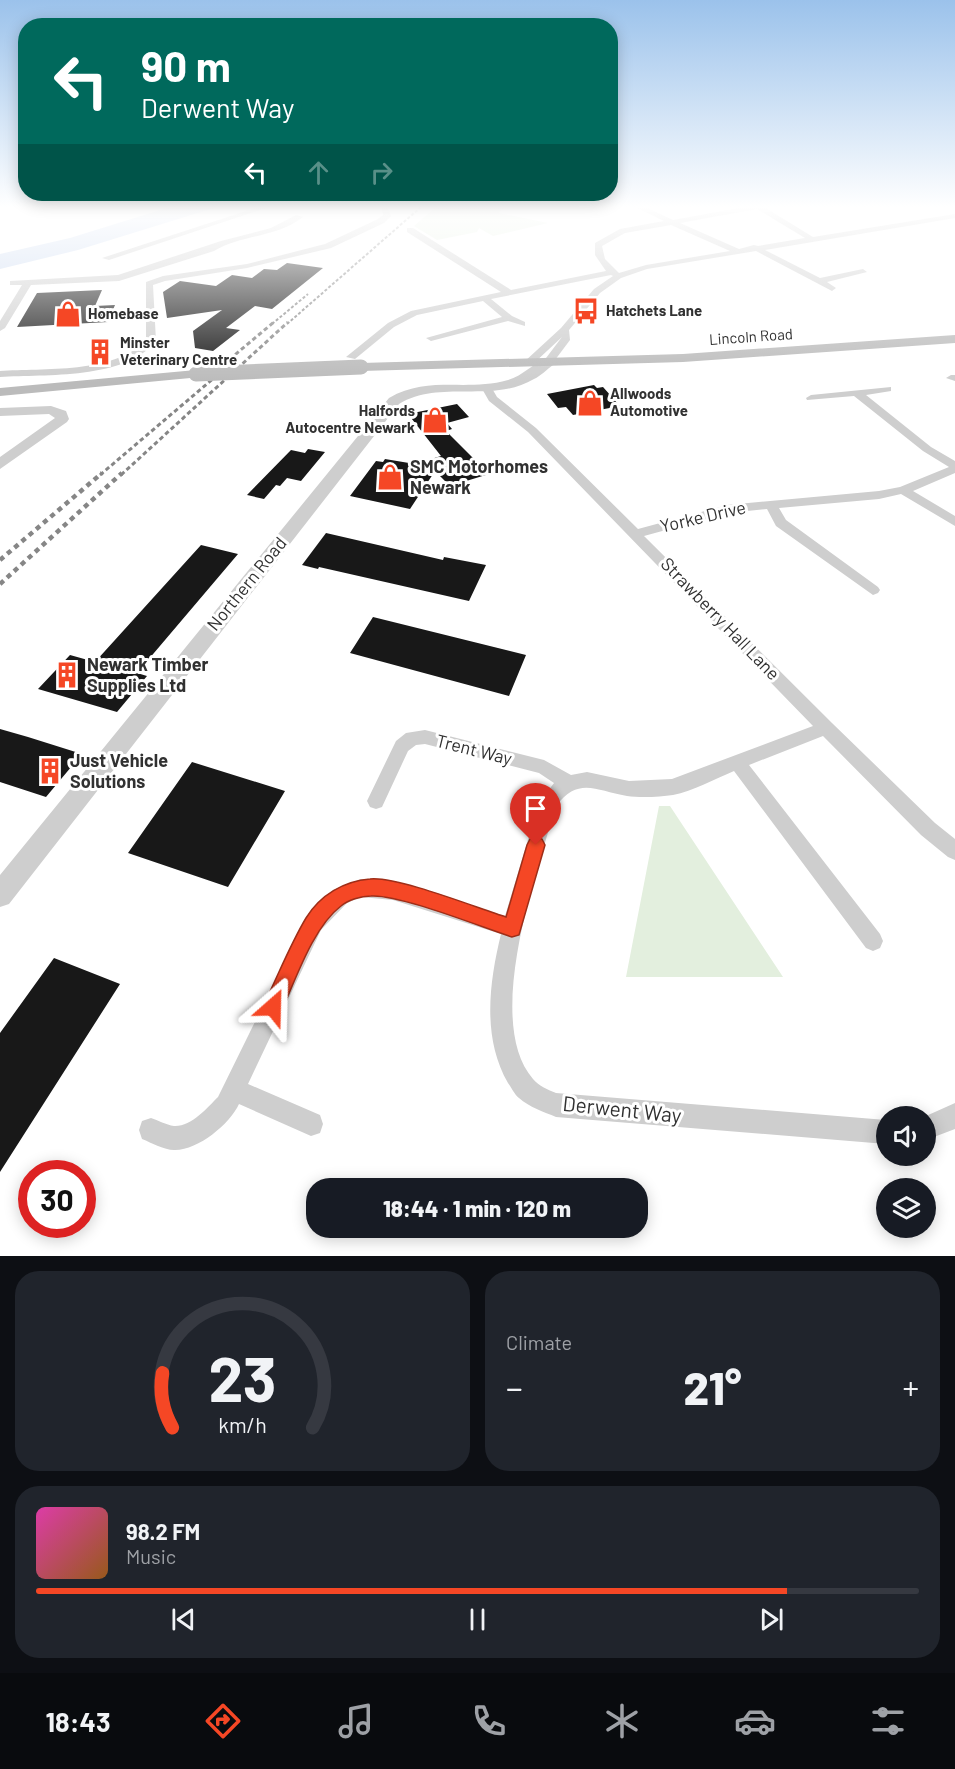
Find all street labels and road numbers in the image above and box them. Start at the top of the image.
street label: Lincoln Road [708,324,793,348]
street label: Yorke Drive [658,495,748,537]
street label: Northern Road [202,532,291,635]
street label: Strawberry Hall Lane [657,552,785,684]
street label: Trent Way [434,729,515,769]
street label: Derwent Way [562,1090,683,1127]

